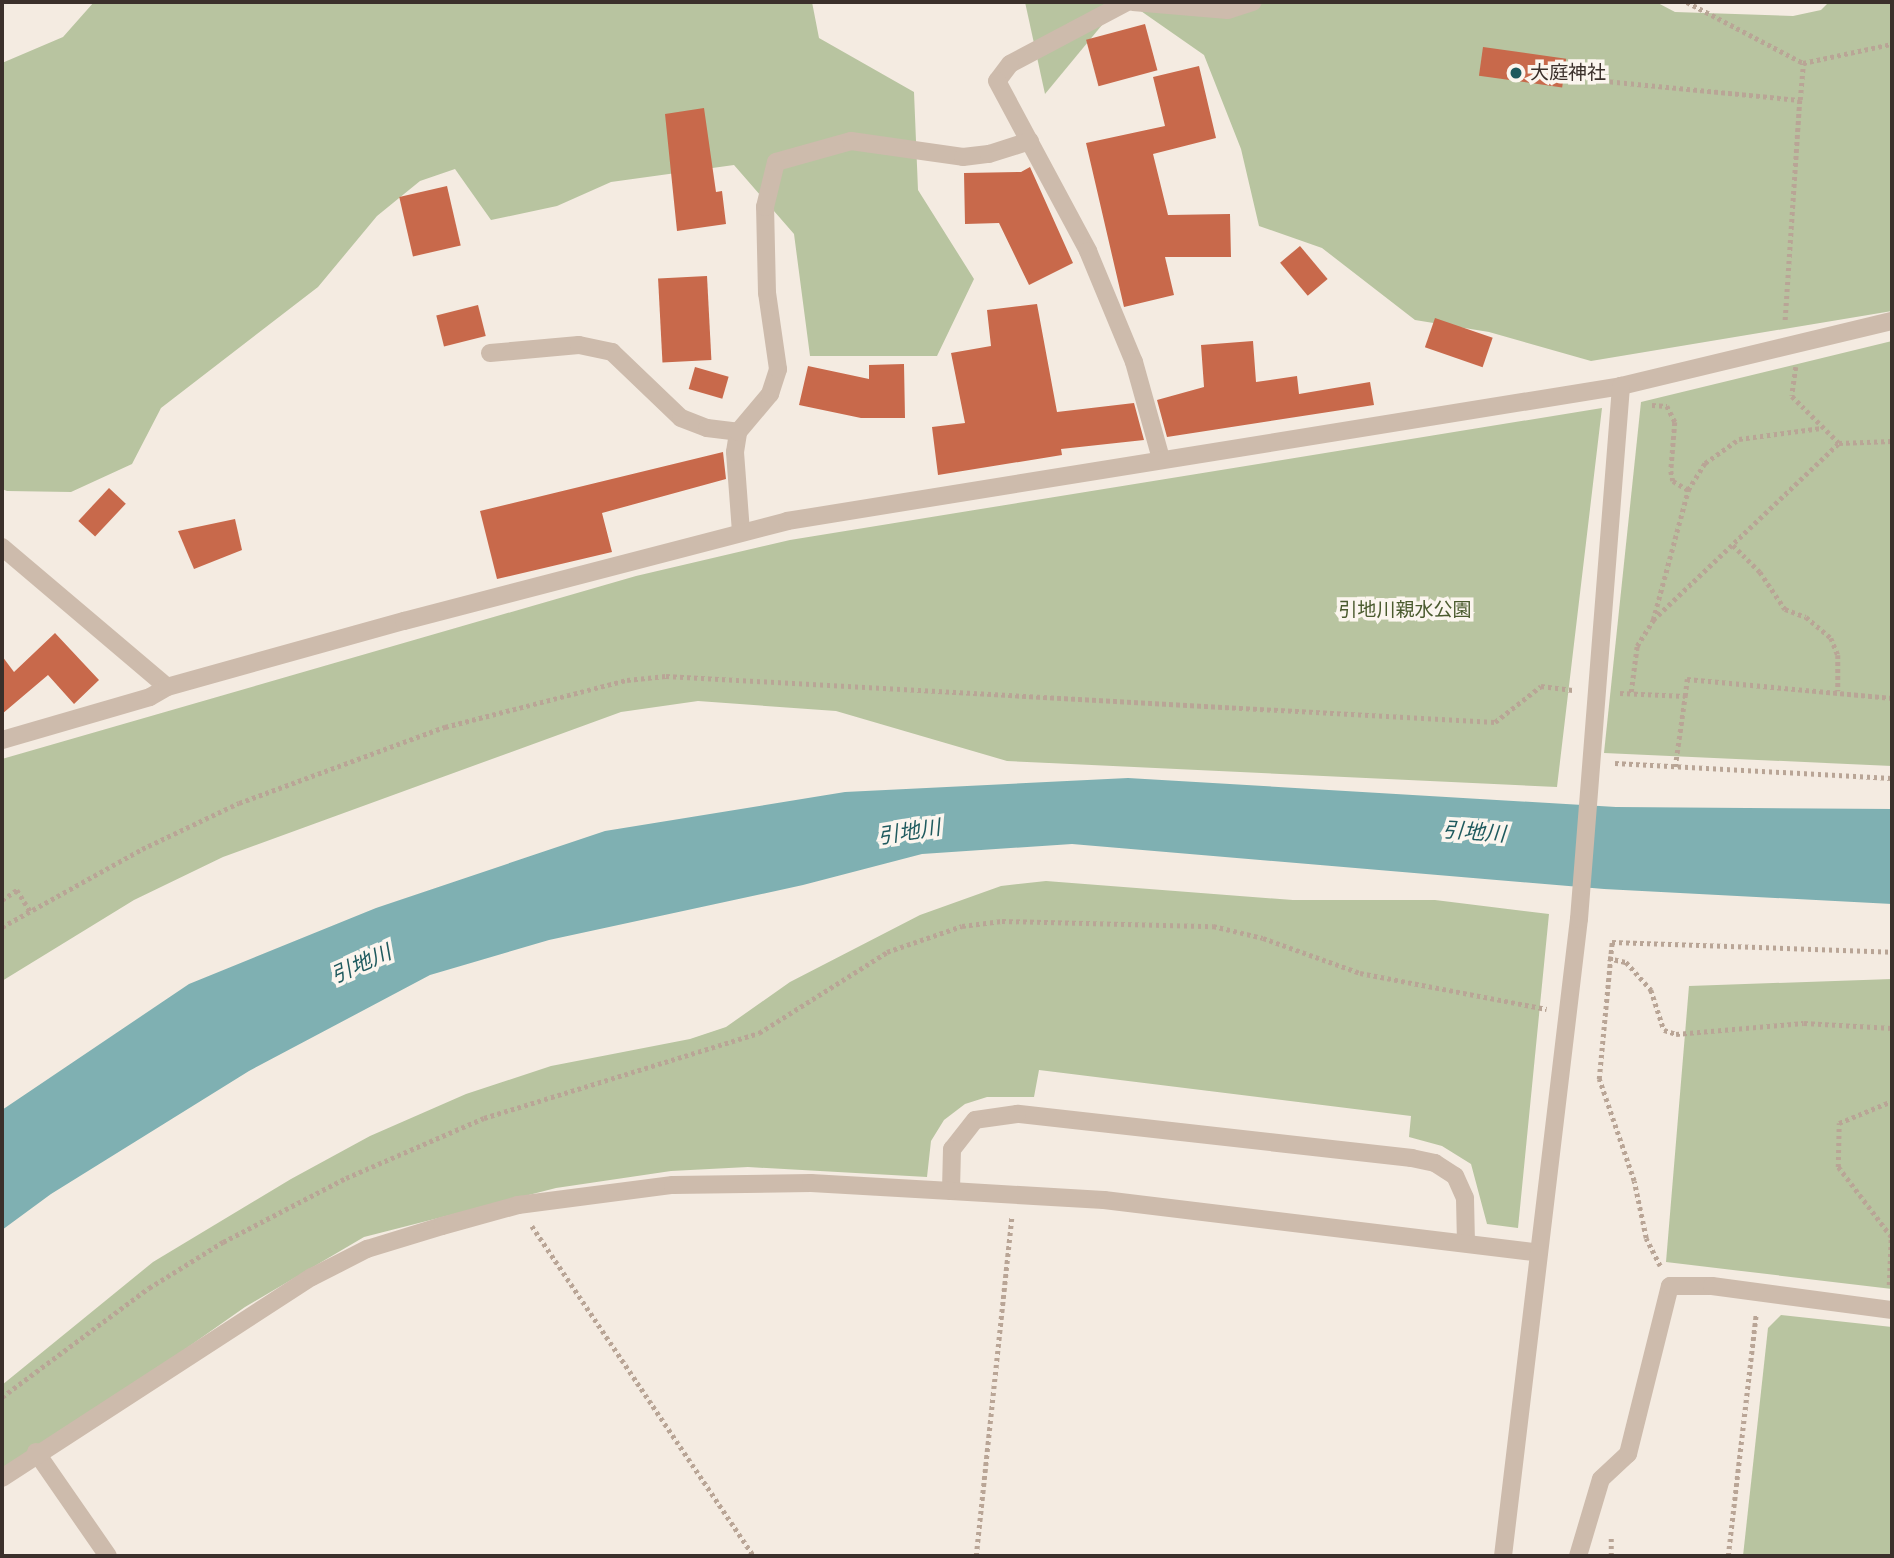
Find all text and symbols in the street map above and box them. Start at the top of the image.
place label: 大庭神社 [1530,62,1606,84]
marker: 大庭神社 [1508,65,1524,81]
park label: 引地川親水公園 [1339,599,1471,621]
water label: 引地川 [876,815,942,849]
water label: 引地川 [1442,817,1506,847]
water label: 引地川 [327,940,395,988]

